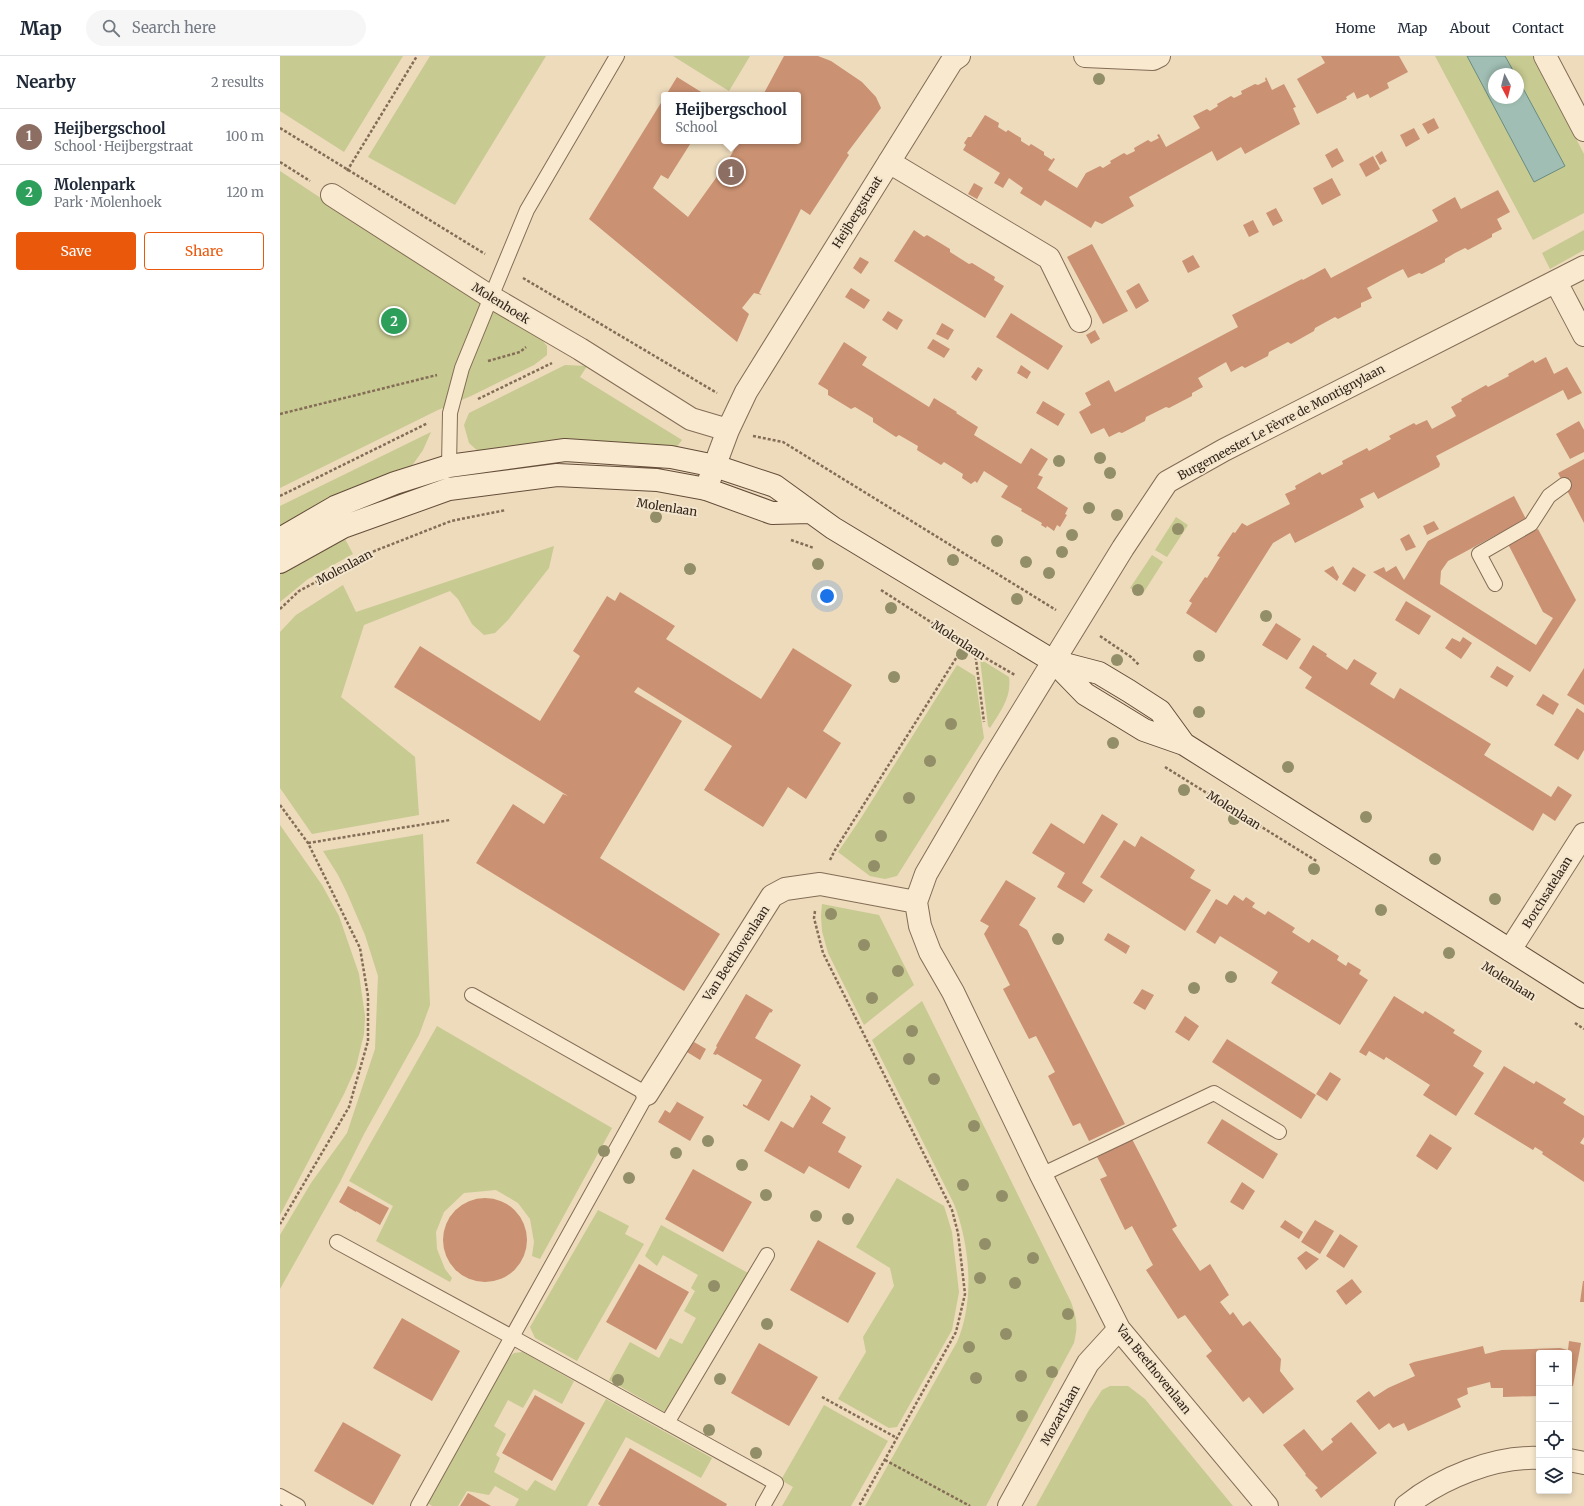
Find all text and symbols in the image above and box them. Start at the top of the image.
search box [86,10,366,46]
text: Map [20,16,62,40]
icon: search [100,17,122,39]
text: Search here [132,18,216,37]
text: Home [1335,19,1376,37]
text: Map [1398,19,1427,37]
text: About [1449,19,1490,37]
text: Contact [1512,19,1564,37]
north arrow [1488,68,1524,104]
text: Nearby [16,71,76,93]
text: 2 results [211,74,264,91]
popup [661,92,801,144]
text: Heijbergschool [675,100,787,119]
text: Heijbergschool [54,119,166,138]
text: School [675,119,718,136]
text: 1 [26,128,32,145]
text: 100 m [226,128,264,145]
text: School · Heijbergstraat [54,138,193,155]
pin: 1 [718,157,744,187]
street label: Heijbergstraat [829,173,885,251]
text: Molenpark [54,175,135,194]
text: 2 [25,184,33,201]
text: 120 m [226,184,264,201]
text: Park · Molenhoek [54,194,162,211]
button: Save [16,232,136,270]
button: Share [144,232,264,270]
street label: Molenhoek [469,279,533,327]
pin: 2 [381,306,407,336]
street label: Burgemeester Le Fèvre de Montignylaan [1175,361,1387,483]
street label: Molenlaan [636,495,698,519]
street label: Molenlaan [313,546,375,588]
your location [817,586,837,606]
street label: Molenlaan [929,617,989,663]
street label: Molenlaan [1204,787,1264,833]
street label: Borchsatelaan [1519,853,1575,931]
street label: Van Beethovenlaan [699,902,772,1004]
street label: Molenlaan [1479,958,1539,1004]
street label: Van Beethovenlaan [1113,1320,1195,1417]
map controls [1536,1350,1572,1494]
button: + [1536,1350,1572,1386]
street label: Mozartlaan [1037,1382,1083,1448]
button: − [1536,1386,1572,1422]
button: locate [1536,1422,1572,1458]
button: layers [1536,1458,1572,1494]

